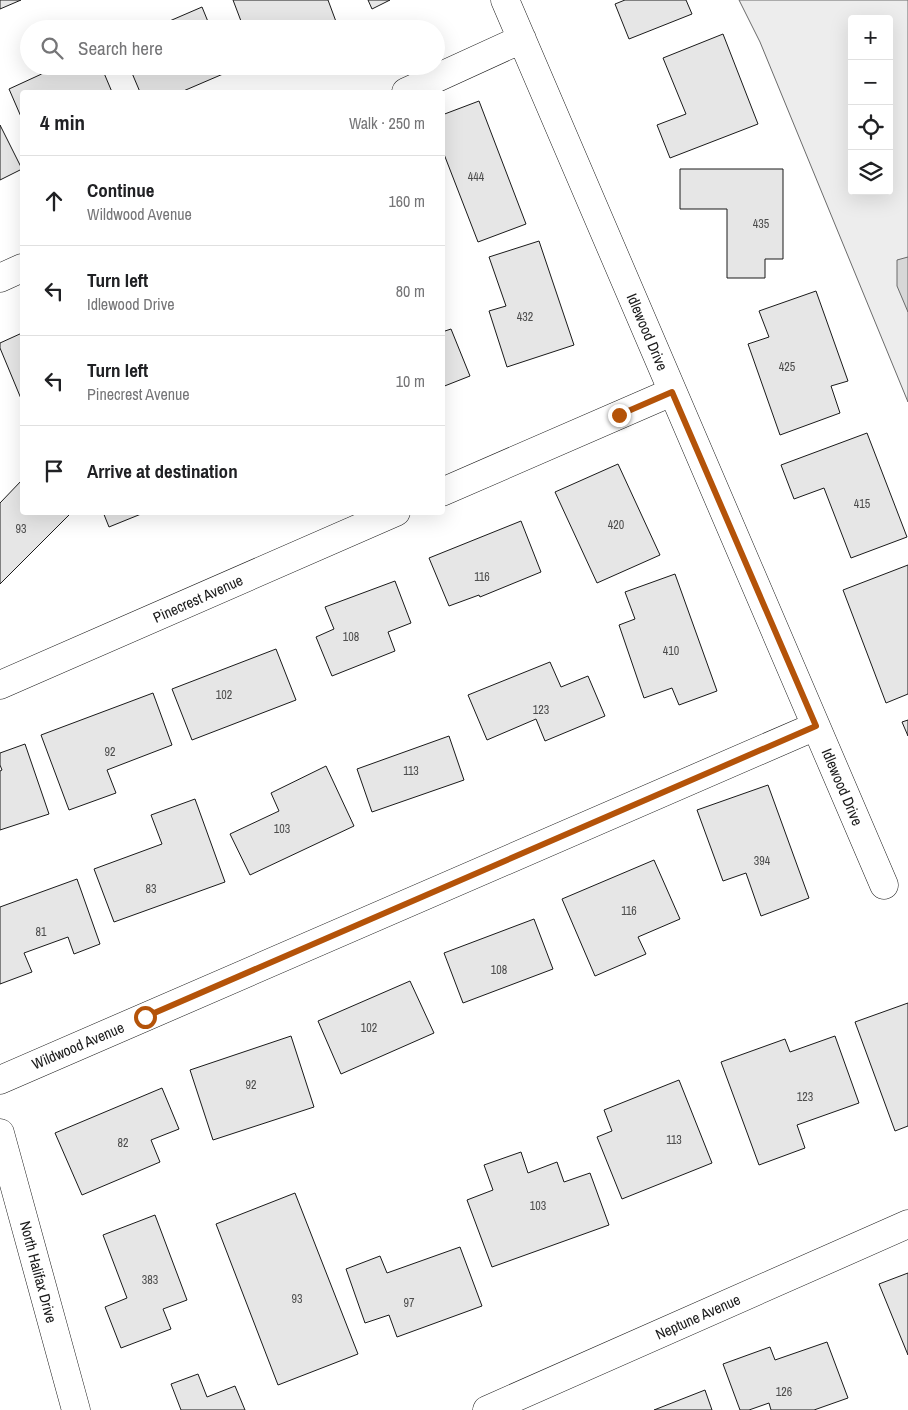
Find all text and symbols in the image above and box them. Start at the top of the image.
map controls [848,15,893,195]
button: + [848,15,893,60]
search box [20,20,445,75]
icon: search [38,34,66,62]
text: Search here [78,35,163,61]
button: − [848,60,893,105]
button: locate [848,105,893,150]
text: 4 min [40,108,85,137]
text: Walk · 250 m [349,112,425,134]
button: layers [848,150,893,195]
house number: 444 [468,169,485,185]
text: Continue [87,177,155,203]
icon: ahead [40,187,68,215]
text: 160 m [389,190,425,212]
text: Wildwood Avenue [87,203,192,225]
house number: 435 [753,216,770,232]
text: Turn left [87,267,148,293]
icon: left [40,277,68,305]
text: 80 m [396,280,425,302]
street label: Idlewood Drive [622,290,673,374]
text: Idlewood Drive [87,293,175,315]
house number: 432 [517,309,533,325]
text: Turn left [87,357,148,383]
house number: 425 [779,359,796,375]
icon: left [40,367,68,395]
text: 10 m [396,370,425,392]
text: Pinecrest Avenue [87,383,190,405]
route end [608,404,631,427]
icon: arrive [40,457,68,485]
text: Arrive at destination [87,458,238,484]
house number: 415 [854,496,871,512]
house number: 420 [608,517,624,533]
house number: 93 [16,521,26,537]
street label: Pinecrest Avenue [150,569,246,628]
house number: 116 [474,569,490,585]
house number: 108 [343,629,359,645]
house number: 410 [663,643,679,659]
house number: 102 [216,687,232,703]
house number: 123 [533,702,549,718]
house number: 92 [105,744,115,760]
street label: Idlewood Drive [817,745,868,829]
house number: 113 [403,763,419,779]
house number: 103 [274,821,290,837]
house number: 394 [754,853,771,869]
house number: 83 [146,881,156,897]
house number: 116 [621,903,637,919]
house number: 81 [36,924,47,940]
house number: 108 [491,962,507,978]
route start [134,1006,157,1029]
street label: Wildwood Avenue [28,1017,127,1074]
house number: 102 [361,1020,377,1036]
house number: 92 [246,1077,256,1093]
house number: 123 [797,1089,813,1105]
house number: 113 [666,1132,682,1148]
house number: 82 [118,1135,128,1151]
house number: 103 [530,1198,546,1214]
street label: North Halifax Drive [15,1219,62,1325]
house number: 383 [142,1272,158,1288]
street label: Neptune Avenue [652,1288,744,1345]
house number: 93 [292,1291,302,1307]
house number: 97 [404,1295,415,1311]
house number: 126 [776,1384,792,1400]

